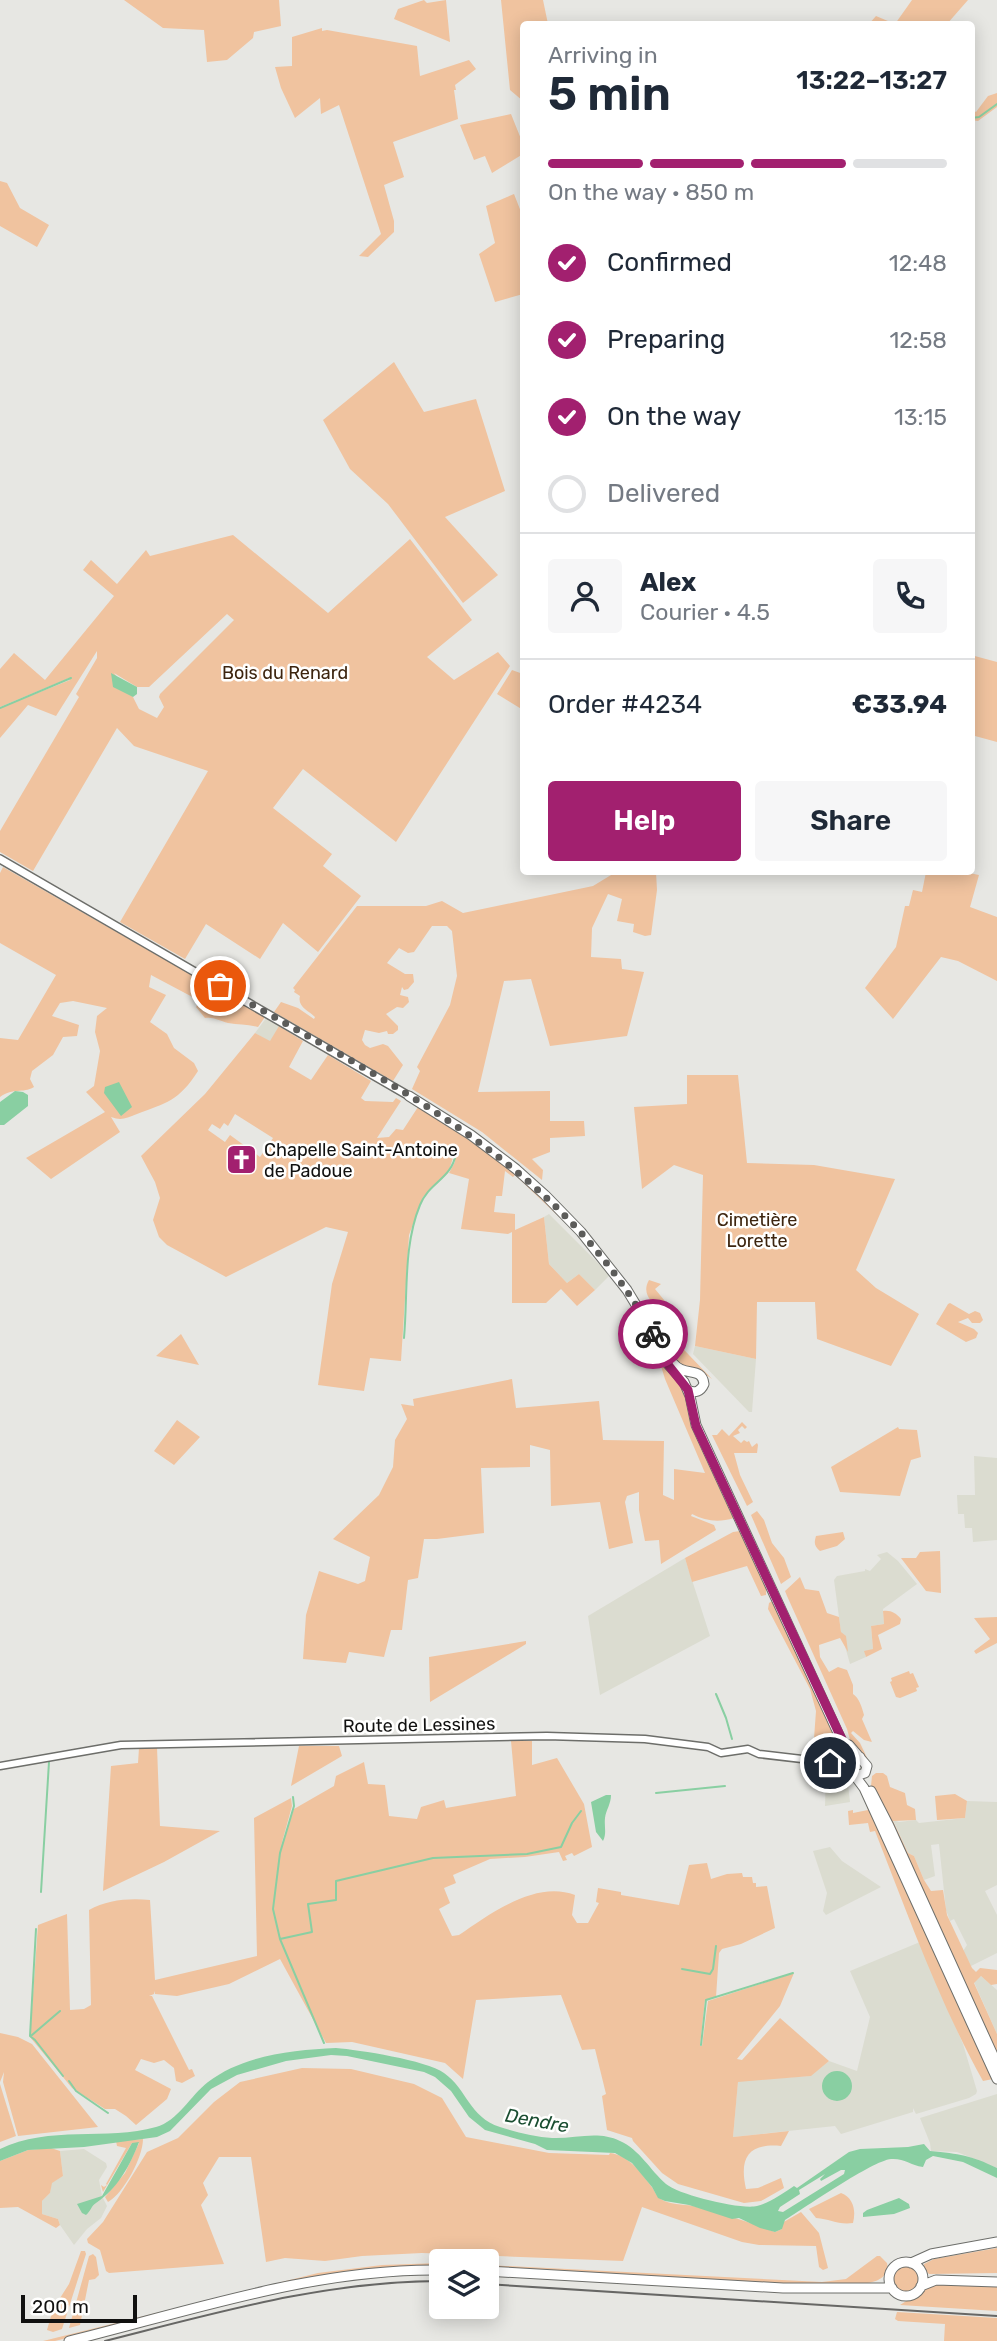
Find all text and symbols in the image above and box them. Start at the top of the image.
text: Arriving in [548,41,658,69]
text: 13:22–13:27 [796,65,947,96]
text: 5 min [548,67,671,122]
text: On the way · 850 m [548,178,754,206]
icon: check [548,244,586,282]
text: Confirmed [607,247,732,278]
text: 12:48 [889,249,947,277]
icon: check [548,321,586,359]
text: Preparing [607,324,725,355]
text: 12:58 [889,326,947,354]
icon: check [548,398,586,436]
text: On the way [607,401,741,432]
text: 13:15 [894,403,947,431]
text: Delivered [607,478,720,509]
button: person [548,559,622,633]
button: phone [873,559,947,633]
text: Alex [640,567,696,598]
text: Courier · 4.5 [640,598,770,626]
park label: Bois du Renard [222,662,348,684]
text: Order #4234 [548,689,702,720]
text: €33.94 [852,689,947,720]
button: Help [548,781,741,861]
button: Share [755,781,947,861]
pin [190,956,250,1016]
icon: bag [201,967,239,1005]
place label: Chapelle Saint-Antoine de Padoue [264,1139,458,1182]
church icon: Chapelle Saint-Antoine de Padoue [224,1143,258,1177]
park label: Cimetière Lorette [717,1209,797,1252]
courier [618,1299,688,1369]
icon: bike [634,1315,672,1353]
street label: Route de Lessines [343,1713,495,1737]
pin [800,1733,860,1793]
icon: home [811,1744,849,1782]
water label: Dendre [503,2104,571,2137]
map controls [429,2249,499,2319]
button: layers [429,2249,499,2319]
scale bar [21,2292,136,2324]
text: 200 m [32,2295,89,2318]

